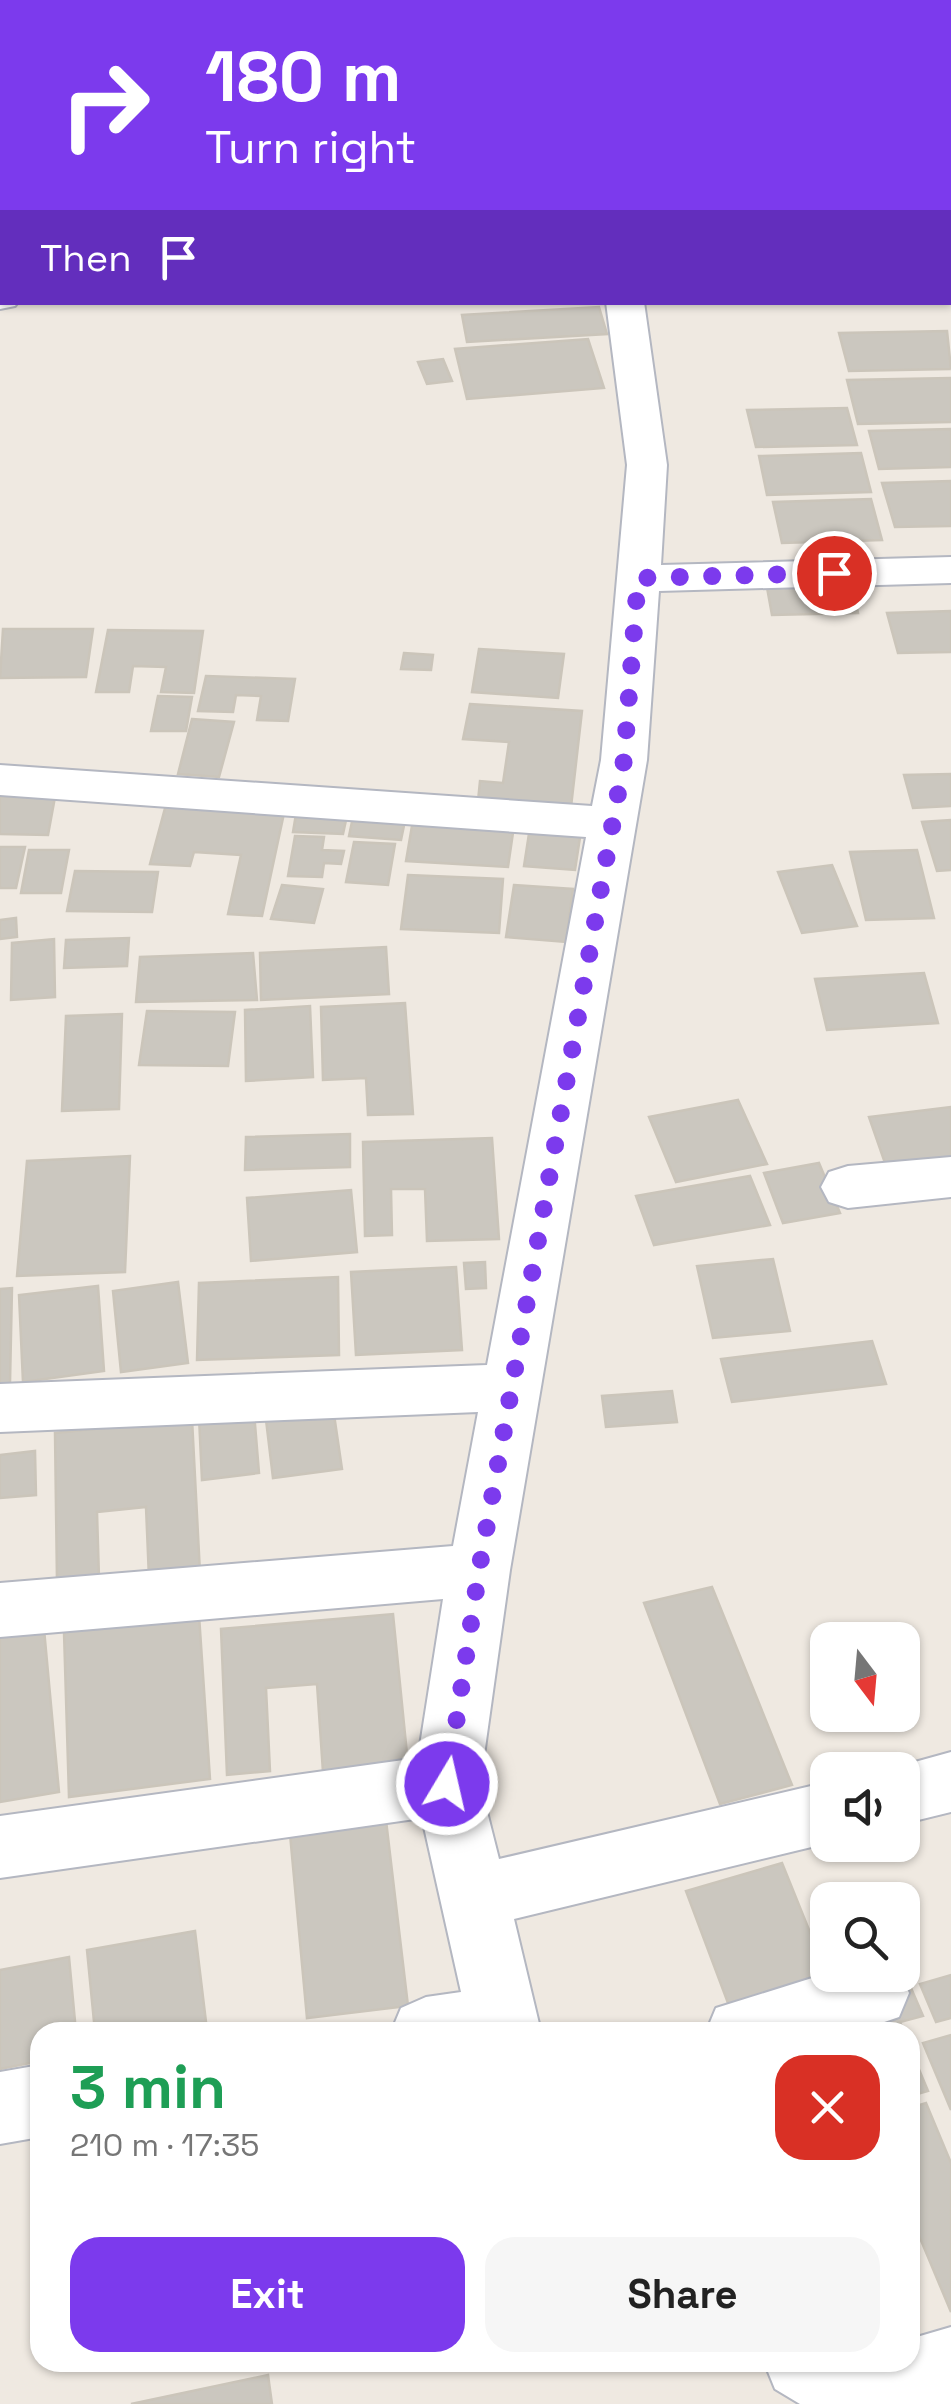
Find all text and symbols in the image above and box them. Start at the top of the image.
text: 180 m [205,32,402,121]
icon: right [40,40,170,170]
text: Turn right [205,119,416,176]
icon: arrive [151,230,206,285]
text: Then [40,234,131,282]
pin [792,531,877,616]
icon: arrive [807,546,862,601]
north arrow [810,1622,920,1732]
map controls [810,1622,920,1992]
position arrow [395,1732,499,1836]
button: sound [810,1752,920,1862]
button: search [810,1882,920,1992]
text: 3 min [70,2049,226,2126]
button: close [775,2055,880,2160]
text: 210 m · 17:35 [70,2125,259,2165]
button: Exit [70,2237,465,2352]
button: Share [485,2237,880,2352]

